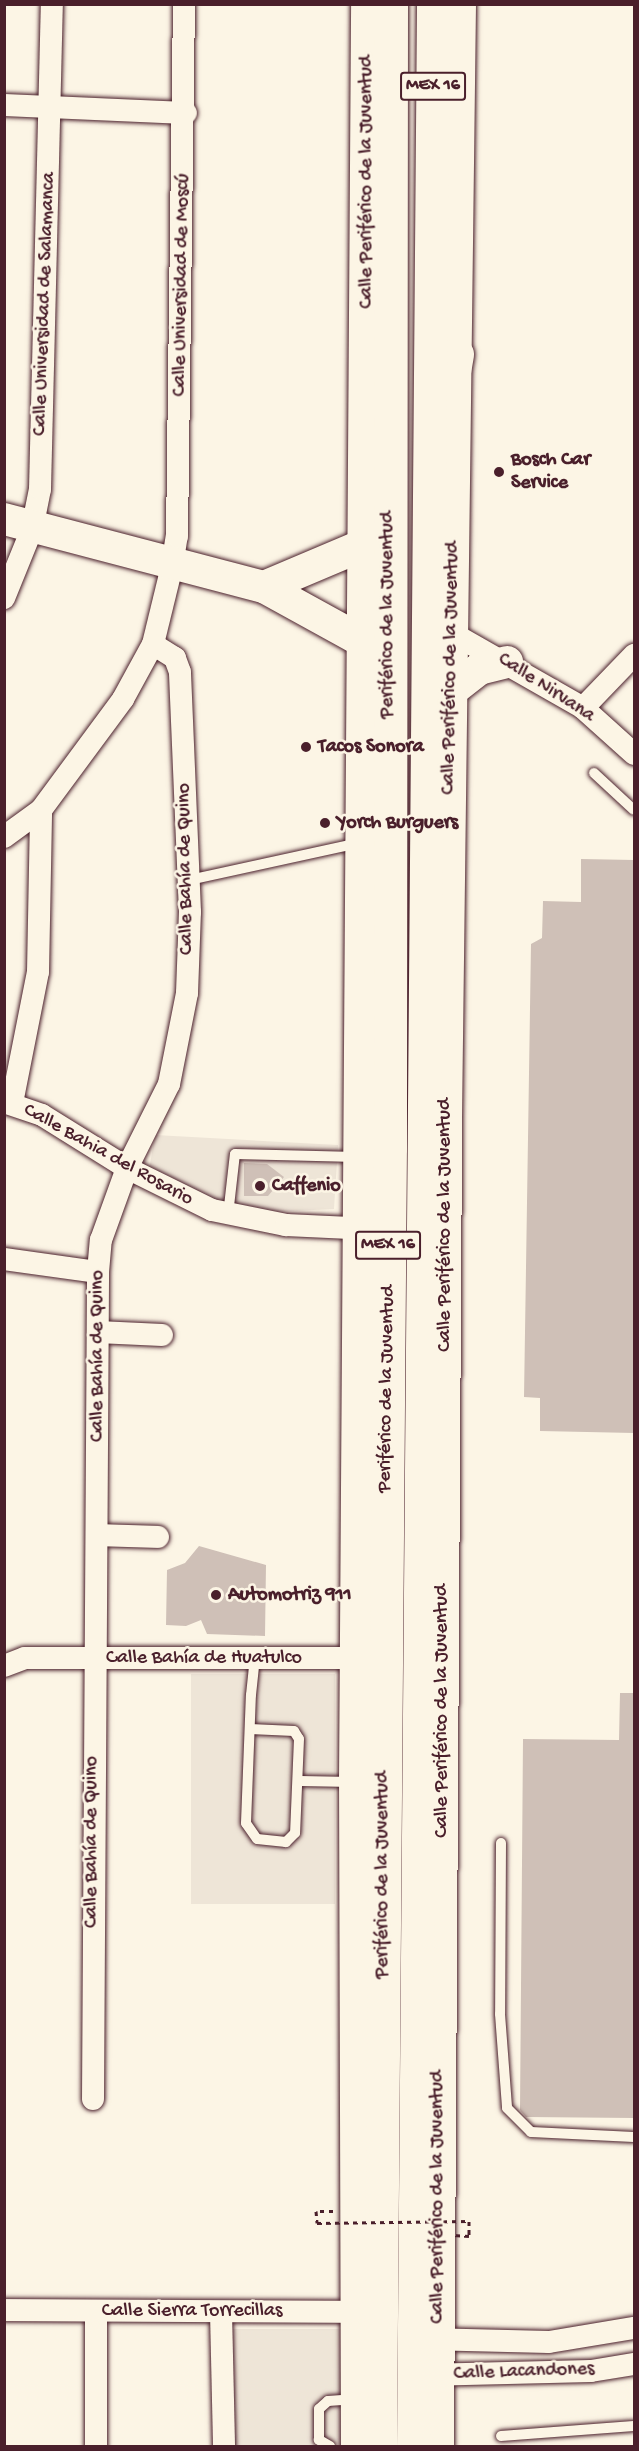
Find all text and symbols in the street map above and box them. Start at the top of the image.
street label: Calle Periférico de la Juventud [355,55,379,309]
road number: MEX 16 [400,71,466,101]
street label: Calle Universidad de Salamanca [28,172,62,436]
street label: Calle Universidad de Moscú [168,173,196,397]
place label: Bosch Car Service [511,448,590,495]
marker: Bosch Car Service [492,465,506,479]
street label: Periférico de la Juventud [376,511,400,719]
street label: Calle Periférico de la Juventud [437,541,465,795]
street label: Calle Nirvana [493,648,599,728]
place label: Tacos Sonora [318,735,424,759]
marker: Tacos Sonora [299,740,313,754]
street label: Calle Bahía de Quino [173,783,199,955]
place label: Yorch Burguers [337,811,458,835]
marker: Yorch Burguers [318,816,332,830]
street label: Calle Bahia del Rosario [19,1098,197,1212]
street label: Calle Periférico de la Juventud [433,1098,457,1352]
place label: Caffenio [272,1174,341,1198]
marker: Caffenio [253,1179,267,1193]
road number: MEX 16 [355,1230,421,1260]
street label: Calle Bahía de Quino [86,1270,110,1442]
street label: Periférico de la Juventud [373,1285,401,1493]
place label: Automotriz 911 [228,1583,352,1607]
street label: Calle Periférico de la Juventud [430,1584,454,1838]
marker: Automotriz 911 [209,1588,223,1602]
street label: Calle Bahía de Huatulco [106,1646,302,1670]
street label: Calle Bahía de Quino [80,1756,104,1928]
street label: Periférico de la Juventud [371,1771,395,1979]
street label: Calle Periférico de la Juventud [426,2070,450,2324]
street label: Calle Sierra Torrecillas [102,2299,282,2323]
street label: Calle Lacandones [453,2358,595,2386]

